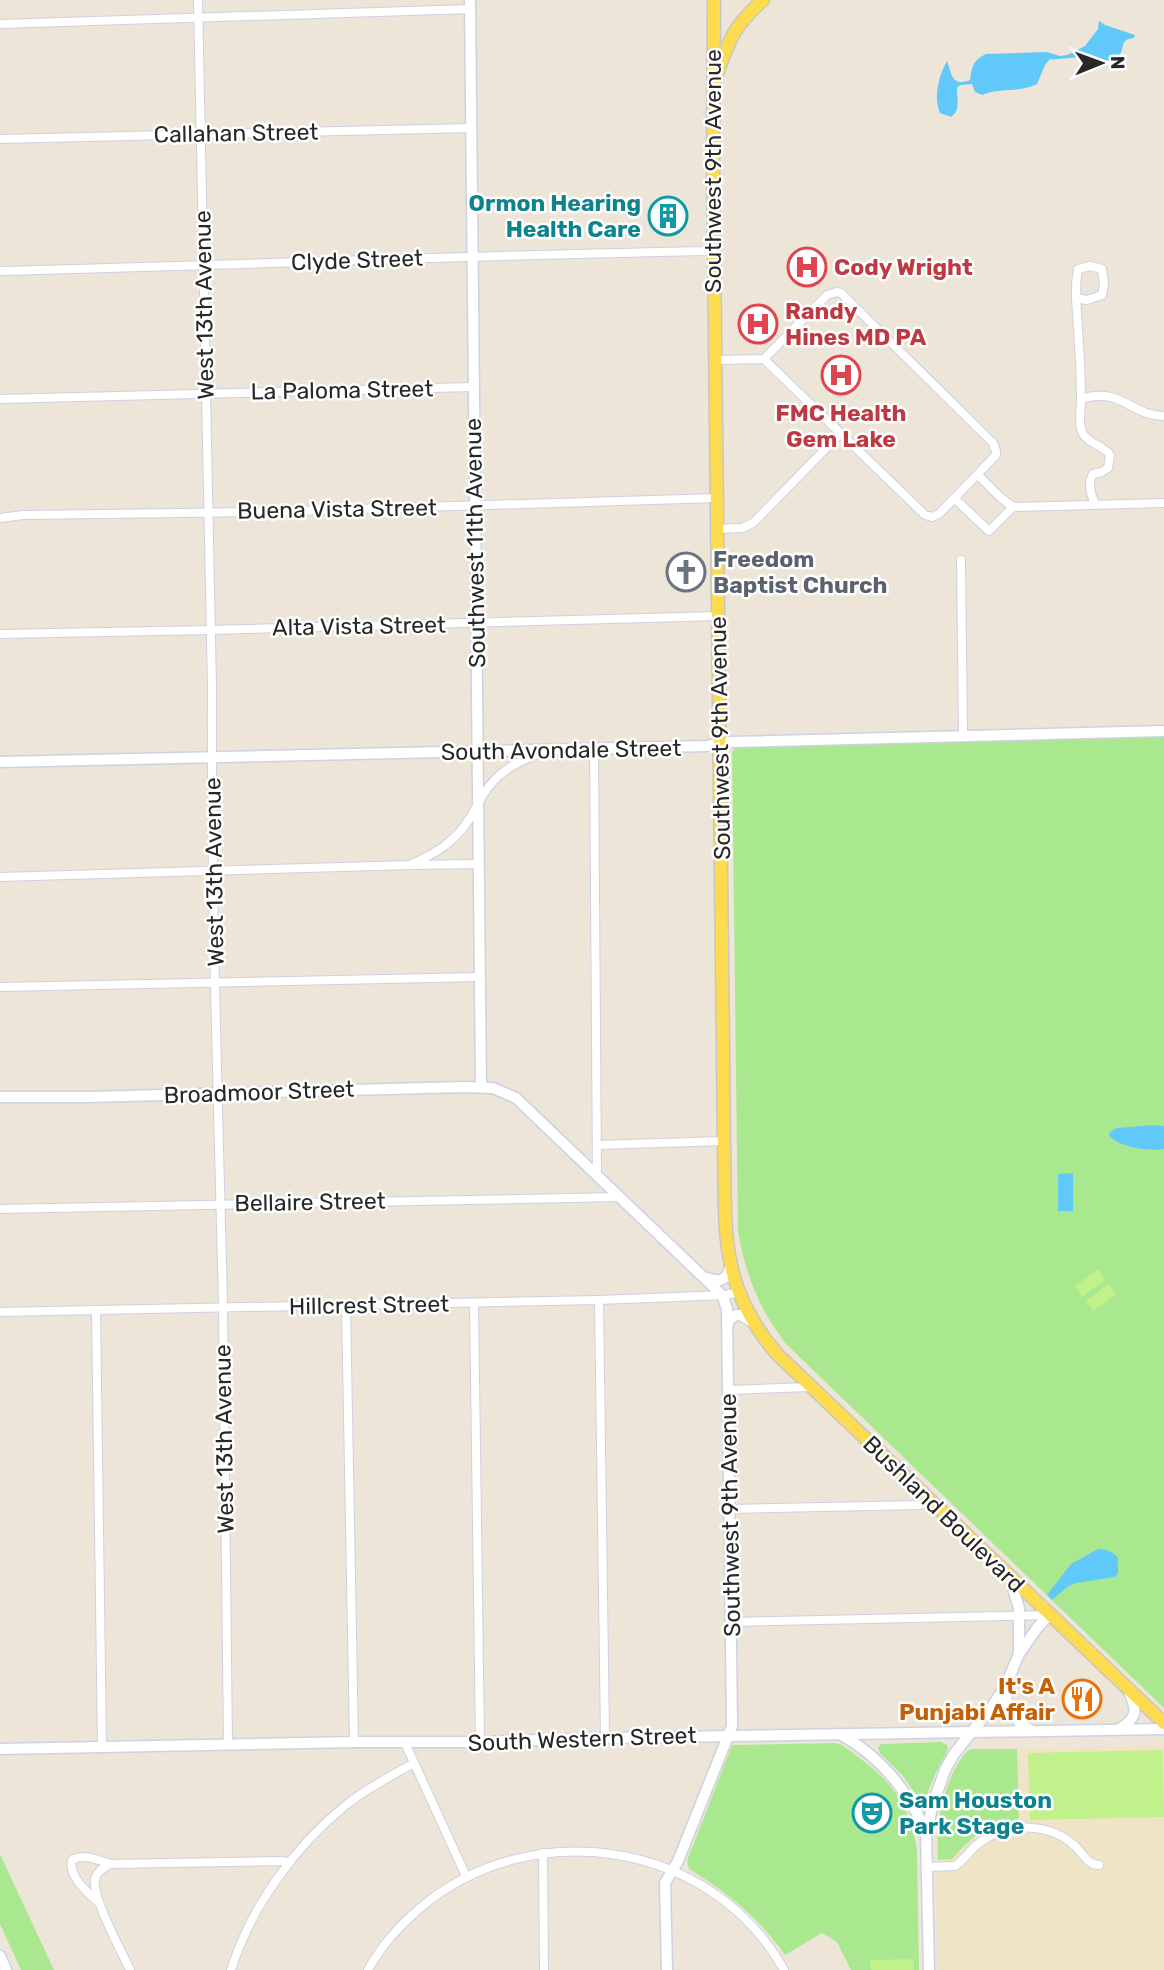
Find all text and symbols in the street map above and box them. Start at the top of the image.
north arrow [1066,28,1136,98]
street label: Southwest 9th Avenue [699,49,727,293]
text: N [1106,56,1129,70]
street label: Callahan Street [153,118,319,148]
place label: Ormon Hearing Health Care [469,189,641,243]
building icon: Ormon Hearing Health Care [647,195,689,237]
street label: West 13th Avenue [188,210,220,400]
street label: Clyde Street [291,244,423,276]
hospital icon: Cody Wright [786,246,828,288]
place label: Cody Wright [834,253,973,281]
place label: Randy Hines MD PA [785,297,927,351]
hospital icon: Randy Hines MD PA [737,303,779,345]
hospital icon: FMC Health Gem Lake [820,354,862,396]
street label: La Paloma Street [250,374,434,406]
place label: FMC Health Gem Lake [776,399,906,453]
street label: Southwest 11th Avenue [459,418,491,668]
street label: Buena Vista Street [237,493,437,525]
place label: Freedom Baptist Church [713,545,888,599]
church icon: Freedom Baptist Church [665,551,707,593]
street label: Alta Vista Street [272,610,446,642]
street label: Southwest 9th Avenue [704,616,736,860]
street label: South Avondale Street [441,734,681,766]
street label: West 13th Avenue [198,777,230,967]
street label: Broadmoor Street [163,1075,355,1109]
street label: Bellaire Street [234,1187,386,1217]
street label: Hillcrest Street [289,1290,449,1320]
street label: West 13th Avenue [208,1344,240,1534]
street label: Southwest 9th Avenue [714,1393,746,1637]
street label: Bushland Boulevard [857,1430,1031,1598]
place label: It's A Punjabi Affair [899,1672,1056,1726]
restaurant icon: It's A Punjabi Affair [1061,1678,1103,1720]
street label: South Western Street [467,1721,697,1757]
place label: Sam Houston Park Stage [899,1786,1052,1840]
theatre icon: Sam Houston Park Stage [851,1792,893,1834]

